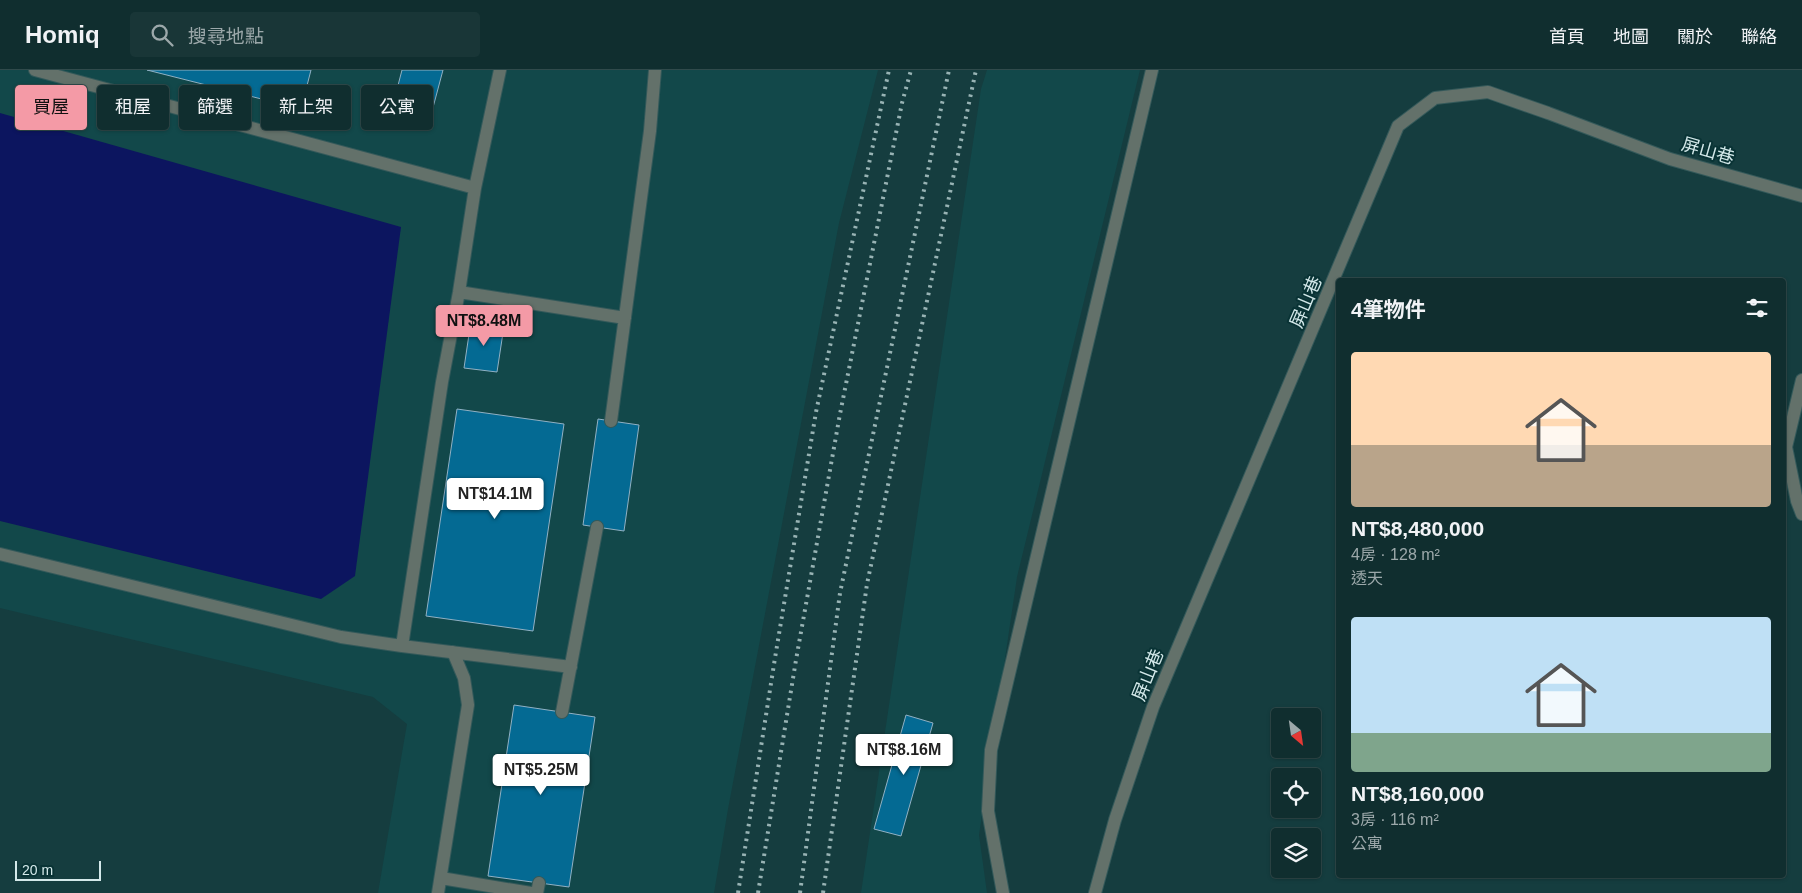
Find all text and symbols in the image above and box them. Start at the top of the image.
search box [130,12,480,57]
text: Homiq [25,21,100,48]
icon: search [148,21,176,49]
text: 搜尋地點 [188,26,264,47]
text: 首頁 [1549,27,1585,47]
text: 地圖 [1613,27,1649,47]
text: 關於 [1677,27,1713,47]
text: 聯絡 [1741,27,1777,47]
chip: 買屋 [15,85,87,130]
chip: 租屋 [97,85,169,130]
chip: 篩選 [179,85,251,130]
chip: 新上架 [261,85,351,130]
chip: 公寓 [361,85,433,130]
street label: 屏山巷 [1679,134,1737,168]
street label: 屏山巷 [1286,273,1326,331]
icon: filters [1743,294,1771,322]
text: 4筆物件 [1351,298,1426,321]
pin: NT$8.48M [432,304,536,347]
text: NT$8.48M [447,312,521,329]
icon: home [1516,385,1606,475]
pin: NT$14.1M [443,478,547,520]
text: NT$14.1M [458,485,532,502]
text: NT$8,480,000 [1351,517,1484,540]
text: 4房 · 128 m² [1351,546,1440,563]
text: 透天 [1351,570,1383,587]
street label: 屏山巷 [1129,646,1167,704]
icon: home [1516,650,1606,740]
north arrow [1271,708,1321,758]
map controls [1271,708,1321,878]
pin: NT$8.16M [852,734,956,776]
text: NT$8.16M [867,741,941,758]
pin: NT$5.25M [489,754,593,796]
text: NT$5.25M [504,761,578,778]
button: locate [1271,768,1321,818]
text: NT$8,160,000 [1351,782,1484,805]
text: 3房 · 116 m² [1351,811,1439,828]
button: layers [1271,828,1321,878]
text: 公寓 [1351,835,1383,852]
scale bar [15,858,101,881]
text: 20 m [22,862,53,878]

